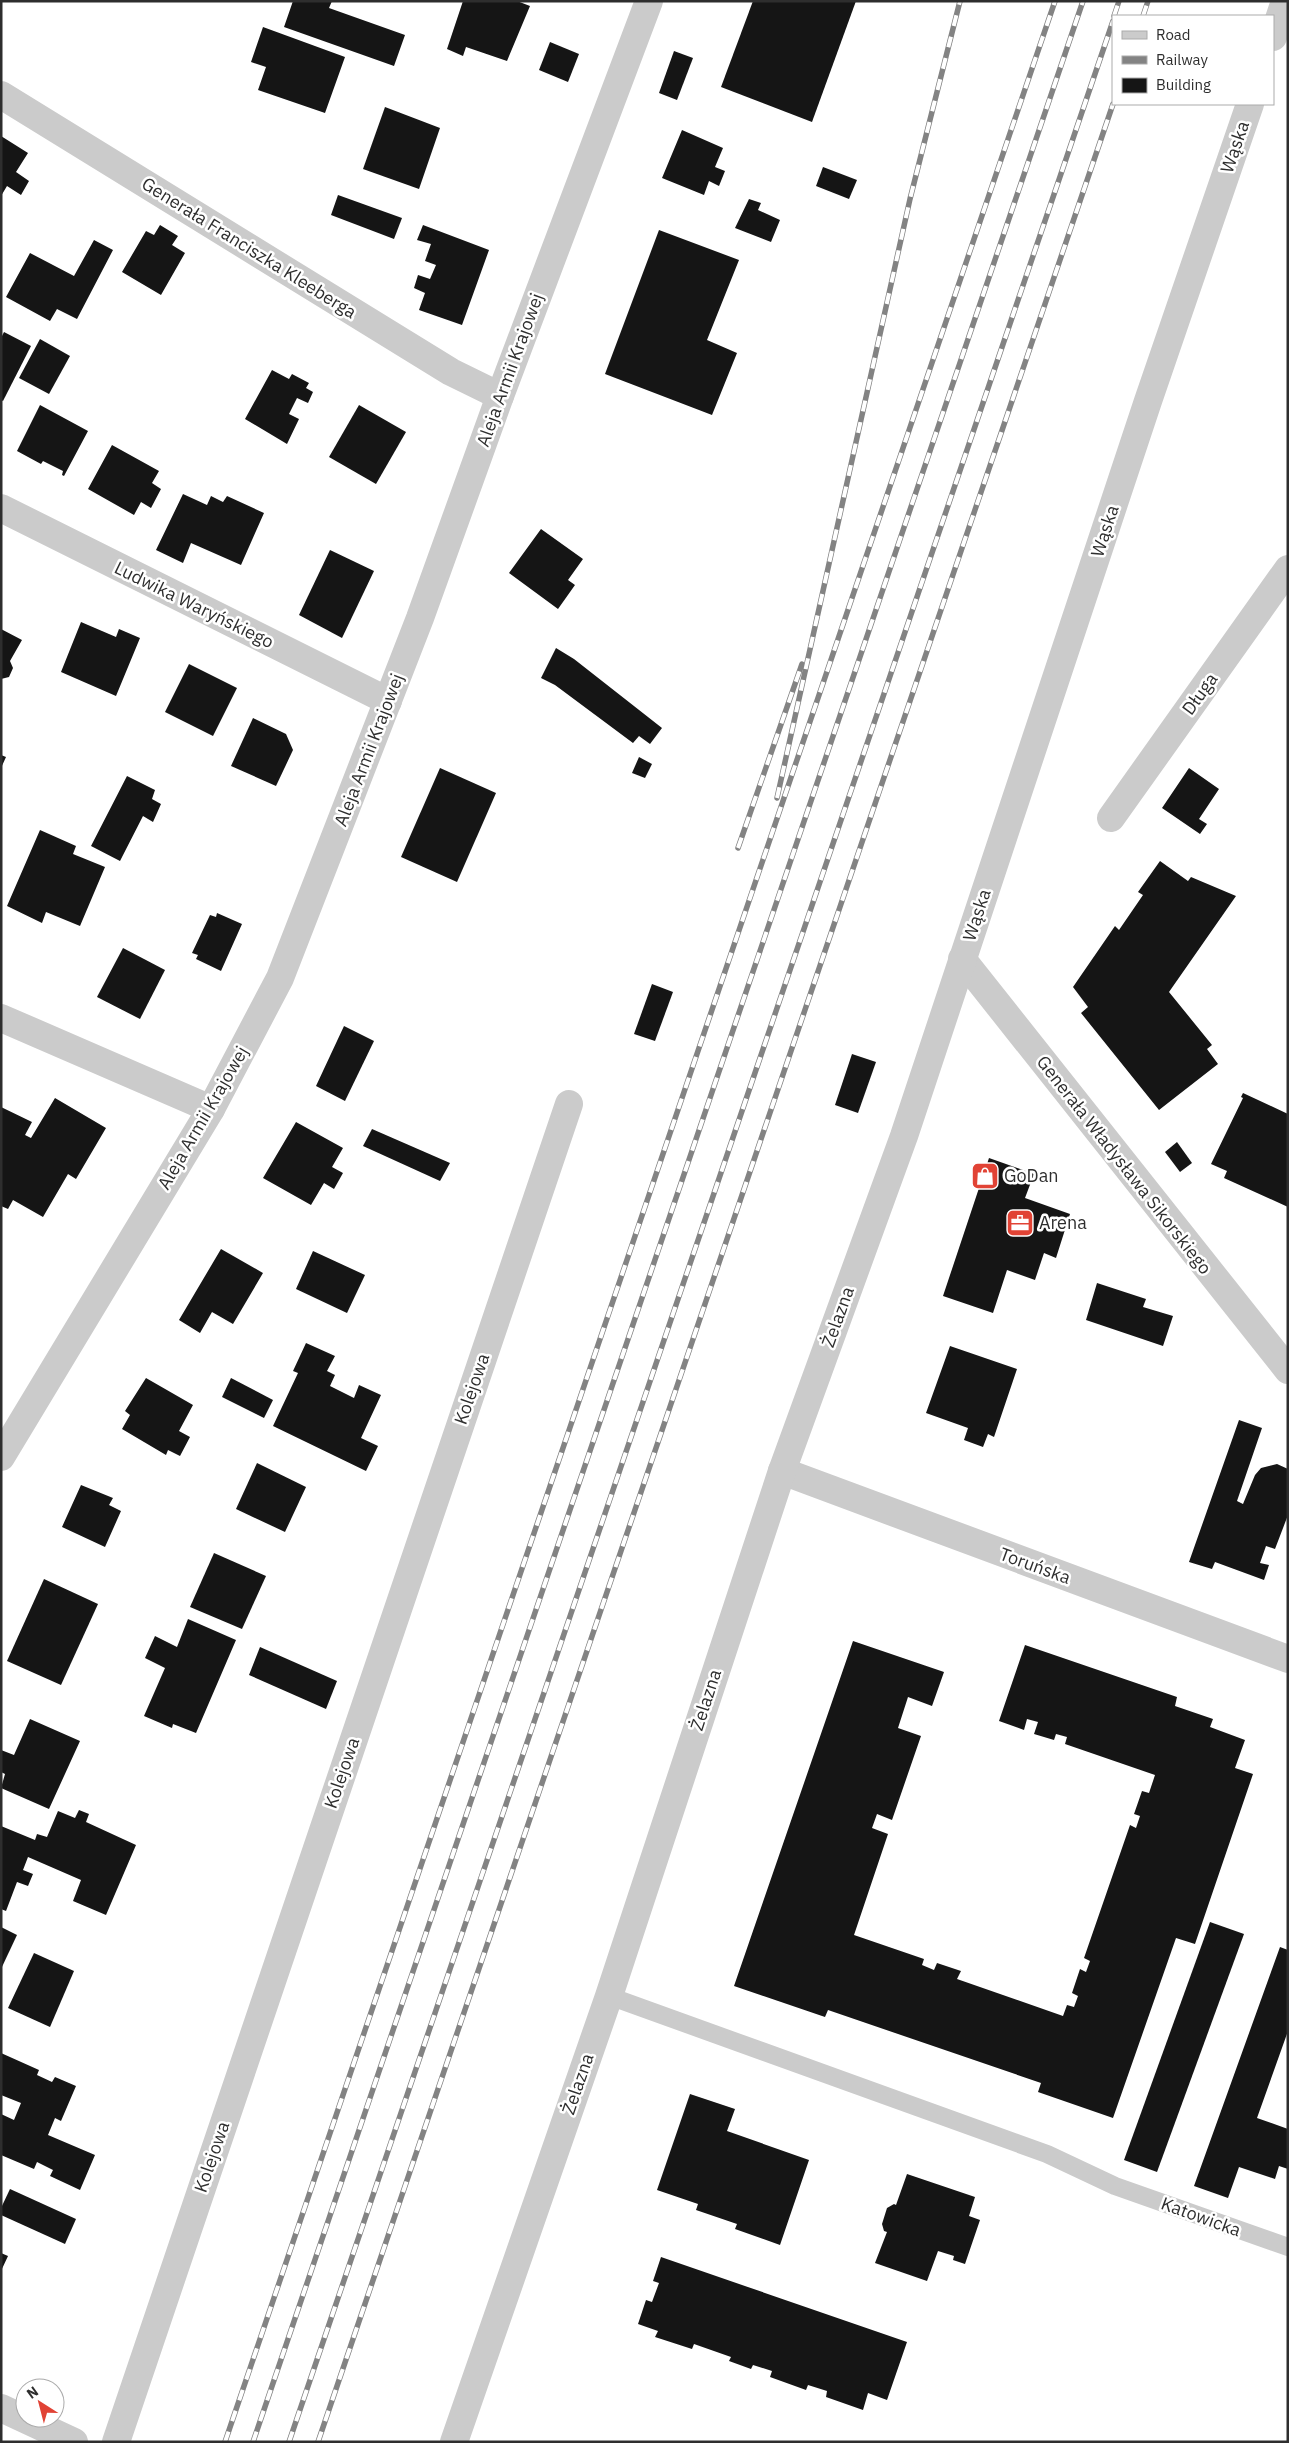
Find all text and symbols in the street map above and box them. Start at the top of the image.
legend [1112,15,1274,105]
text: Road [1156,25,1191,44]
text: Railway [1156,50,1209,69]
text: Building [1156,75,1211,94]
street label: Wąska [1215,118,1254,176]
street label: Generała Franciszka Kleeberga [138,172,361,323]
street label: Aleja Armii Krajowej [471,290,548,450]
street label: Wąska [1085,502,1124,560]
street label: Ludwika Waryńskiego [111,556,278,653]
street label: Długa [1177,668,1223,719]
street label: Aleja Armii Krajowej [329,670,408,829]
street label: Wąska [957,886,996,944]
street label: Aleja Armii Krajowej [152,1042,253,1194]
street label: Generała Władysława Sikorskiego [1032,1051,1217,1279]
shop icon: GoDan [970,1161,1000,1191]
place label: GoDan [1004,1164,1059,1187]
office icon: Arena [1005,1208,1035,1238]
place label: Arena [1039,1211,1087,1234]
street label: Żelazna [816,1283,859,1350]
street label: Kolejowa [449,1350,495,1427]
street label: Toruńska [996,1542,1074,1589]
street label: Żelazna [685,1666,726,1733]
street label: Kolejowa [319,1734,365,1811]
street label: Żelazna [556,2050,599,2117]
street label: Kolejowa [189,2118,235,2195]
street label: Katowicka [1158,2191,1245,2242]
north arrow [15,2378,65,2428]
text: N [23,2382,42,2403]

